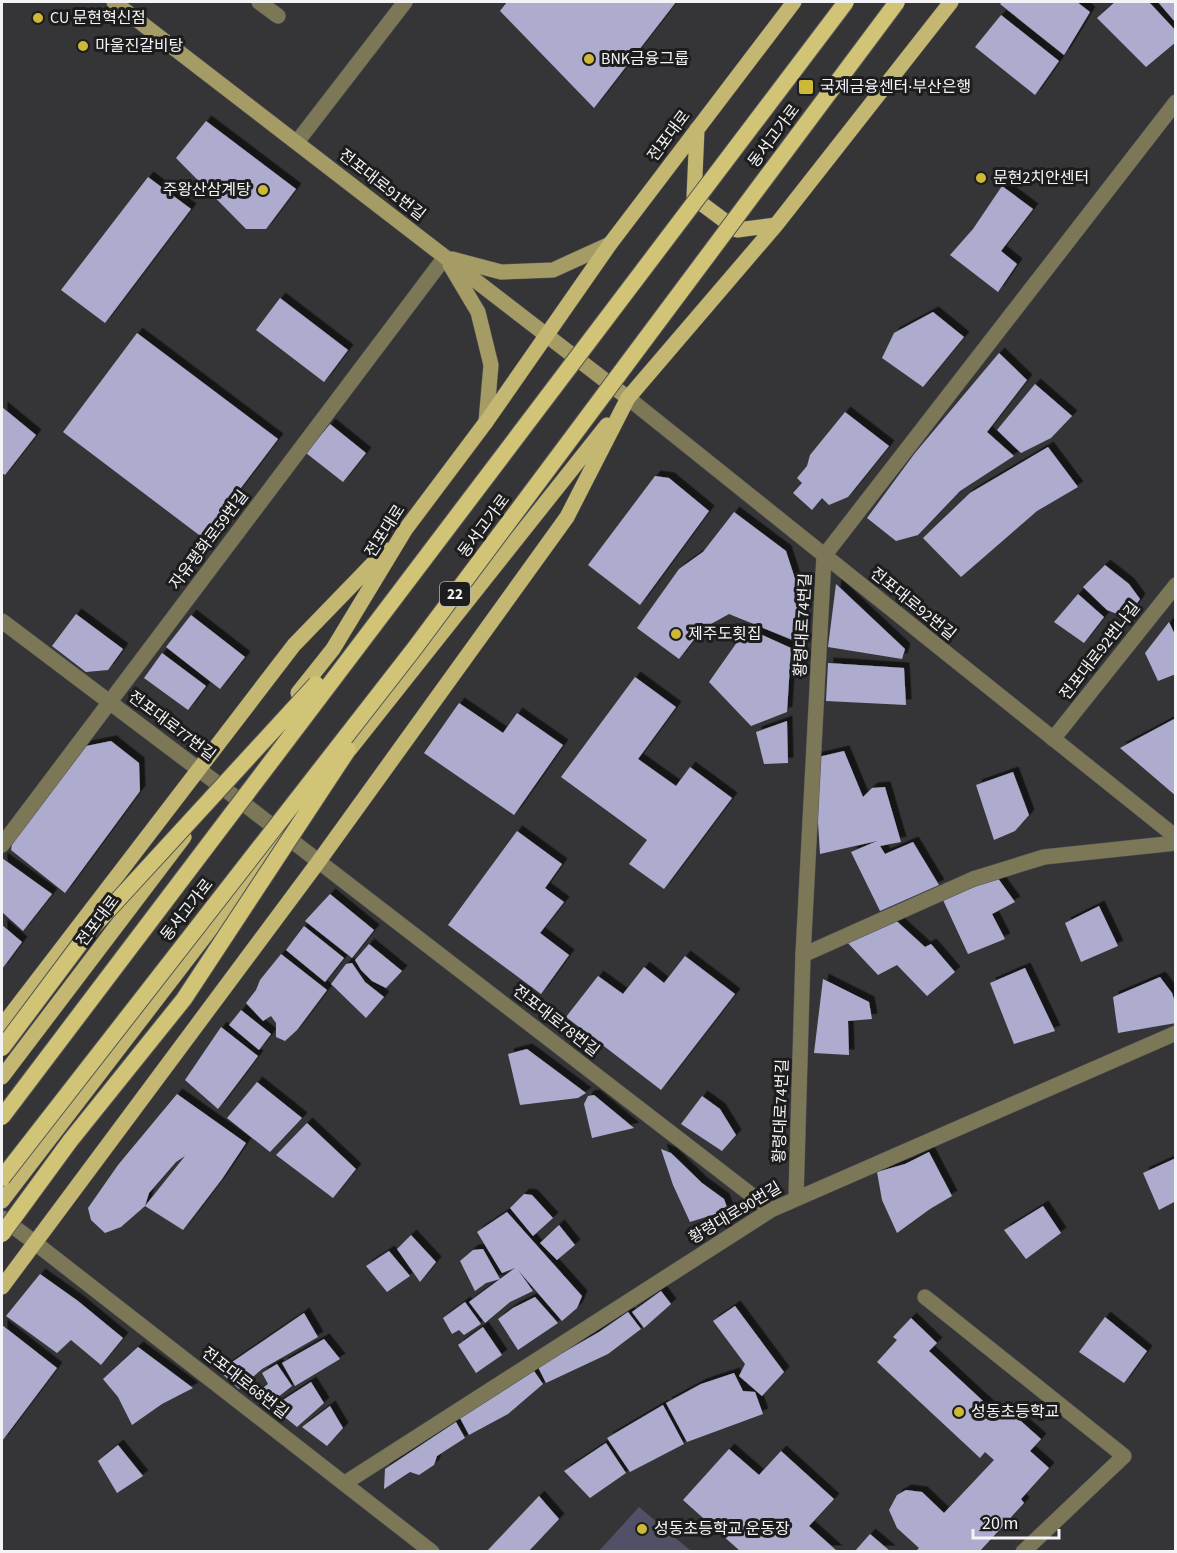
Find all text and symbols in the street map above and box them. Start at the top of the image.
place label: CU 문현혁신점 [50,7,146,29]
marker: CU 문현혁신점 [31,11,45,25]
place label: 마울진갈비탕 [95,35,184,57]
marker: 마울진갈비탕 [76,39,90,53]
place label: BNK금융그룹 [601,48,689,70]
marker: BNK금융그룹 [582,52,596,66]
place label: 국제금융센터·부산은행 [820,76,971,98]
marker: 국제금융센터·부산은행 [797,78,815,96]
street label: 동서고가로 [743,100,805,172]
street label: 전포대로 [642,106,696,166]
street label: 전포대로91번길 [334,144,430,226]
place label: 문현2치안센터 [993,167,1089,189]
marker: 문현2치안센터 [974,171,988,185]
place label: 주왕산삼계탕 [163,179,251,201]
marker: 주왕산삼계탕 [256,183,270,197]
street label: 자유평화로59번길 [164,486,254,594]
street label: 동서고가로 [453,490,515,562]
street label: 전포대로 [360,500,410,562]
street label: 전포대로92번길 [866,563,960,645]
street label: 황령대로74번길 [789,572,817,678]
road number: 22 [440,582,470,606]
street label: 전포대로92번나길 [1055,597,1145,705]
place label: 제주도횟집 [688,623,762,645]
marker: 제주도횟집 [669,627,683,641]
street label: 전포대로77번길 [124,686,220,766]
street label: 동서고가로 [156,874,218,946]
street label: 전포대로 [71,891,125,951]
street label: 전포대로78번길 [508,980,604,1062]
street label: 황령대로74번길 [768,1059,794,1163]
street label: 황령대로90번길 [685,1177,785,1249]
street label: 전포대로68번길 [197,1342,293,1424]
place label: 성동초등학교 [971,1401,1059,1423]
marker: 성동초등학교 [952,1405,966,1419]
scale bar [973,1502,1058,1540]
text: 20 m [982,1511,1018,1536]
place label: 성동초등학교 운동장 [654,1518,790,1540]
marker: 성동초등학교 운동장 [635,1522,649,1536]

